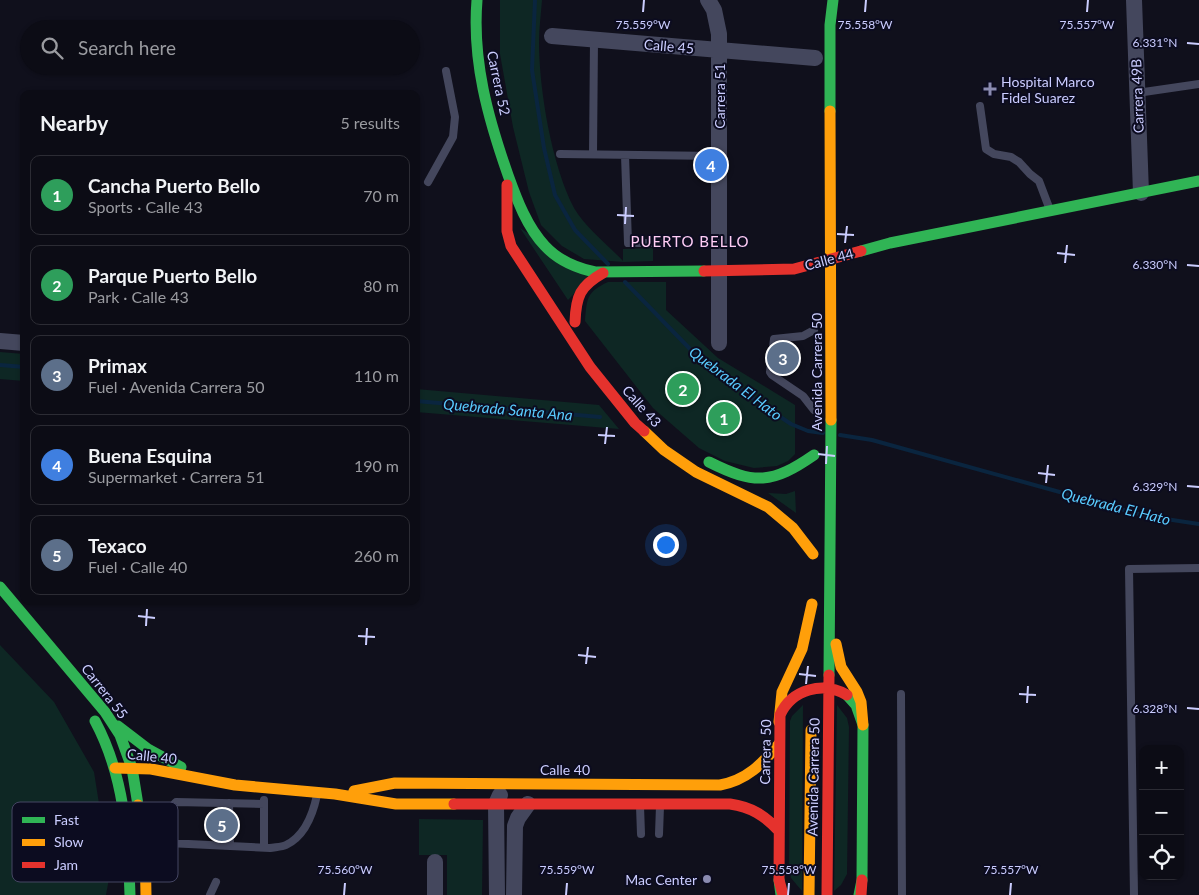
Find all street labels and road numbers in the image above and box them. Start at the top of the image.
street label: Calle 45 [643,35,695,57]
street label: Carrera 52 [484,49,514,117]
street label: Carrera 49B [1127,59,1147,133]
street label: Carrera 51 [711,63,728,129]
street label: Calle 44 [803,244,855,274]
street label: Avenida Carrera 50 [808,313,825,431]
street label: Calle 43 [619,382,665,430]
street label: Carrera 55 [78,660,132,722]
street label: Avenida Carrera 50 [803,718,823,836]
street label: Carrera 50 [756,719,774,785]
street label: Calle 40 [126,745,178,767]
street label: Calle 40 [540,761,590,778]

